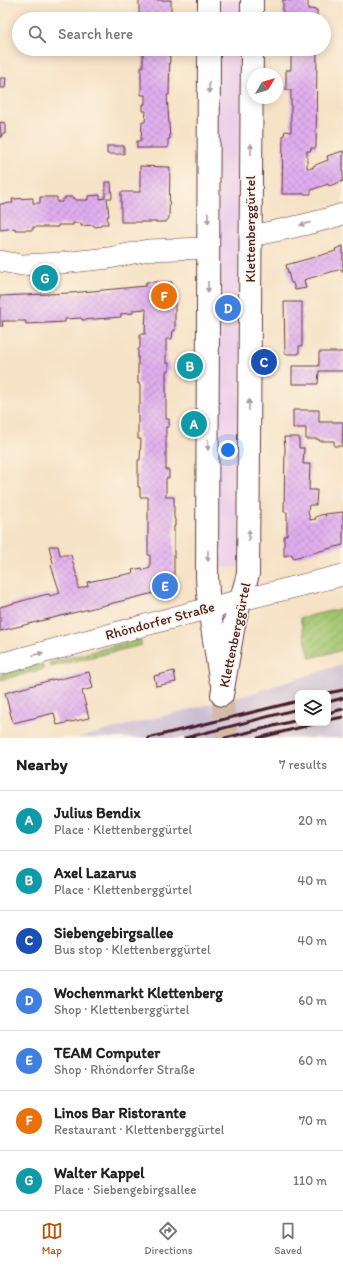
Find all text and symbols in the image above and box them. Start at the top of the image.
search box [12,12,331,56]
icon: search [26,23,48,45]
text: Search here [58,25,133,43]
north arrow [247,68,283,104]
one-way arrow [206,82,212,95]
one-way arrow [248,142,254,155]
street label: Klettenberggürtel [242,176,259,282]
one-way arrow [205,212,211,225]
one-way arrow [299,222,312,228]
pin: G [32,263,58,293]
pin: F [151,281,177,311]
one-way arrow [205,281,211,294]
pin: D [215,293,241,323]
pin: C [251,347,277,377]
pin: B [177,351,203,381]
one-way arrow [246,398,252,411]
pin: A [181,409,207,439]
one-way arrow [205,439,211,452]
your location [218,440,238,460]
one-way arrow [246,528,252,541]
one-way arrow [205,550,211,563]
pin: E [152,571,178,601]
street label: Klettenberggürtel [216,581,254,689]
street label: Rhöndorfer Straße [103,598,217,644]
one-way arrow [32,651,44,657]
map controls [295,690,331,726]
button: layers [295,690,331,726]
text: Nearby [16,754,68,774]
text: 7 results [279,757,327,772]
text: Julius Bendix [54,804,141,822]
text: A [25,813,33,828]
text: 20 m [298,813,327,828]
text: Place · Klettenberggürtel [54,822,192,837]
text: Axel Lazarus [54,864,136,882]
text: B [25,873,33,888]
text: 40 m [297,873,327,888]
text: Place · Klettenberggürtel [54,882,192,897]
text: Siebengebirgsallee [54,924,174,942]
text: C [25,933,33,948]
text: 40 m [297,933,327,948]
text: Bus stop · Klettenberggürtel [54,942,211,957]
text: Wochenmarkt Klettenberg [54,984,223,1002]
text: D [25,993,33,1008]
text: 60 m [298,993,327,1008]
text: Shop · Klettenberggürtel [54,1002,189,1017]
text: TEAM Computer [54,1044,160,1062]
text: E [25,1053,33,1068]
text: 60 m [298,1053,327,1068]
text: Shop · Rhöndorfer Straße [54,1062,195,1077]
text: Linos Bar Ristorante [54,1104,186,1122]
text: F [26,1113,32,1128]
text: 70 m [299,1113,327,1128]
text: Restaurant · Klettenberggürtel [54,1122,225,1137]
text: Walter Kappel [54,1164,145,1182]
text: G [25,1173,33,1188]
text: 110 m [293,1173,327,1188]
text: Place · Siebengebirgsallee [54,1182,197,1197]
tab: Map [41,1220,63,1257]
tab: Directions [144,1220,193,1257]
tab: Saved [274,1220,302,1257]

